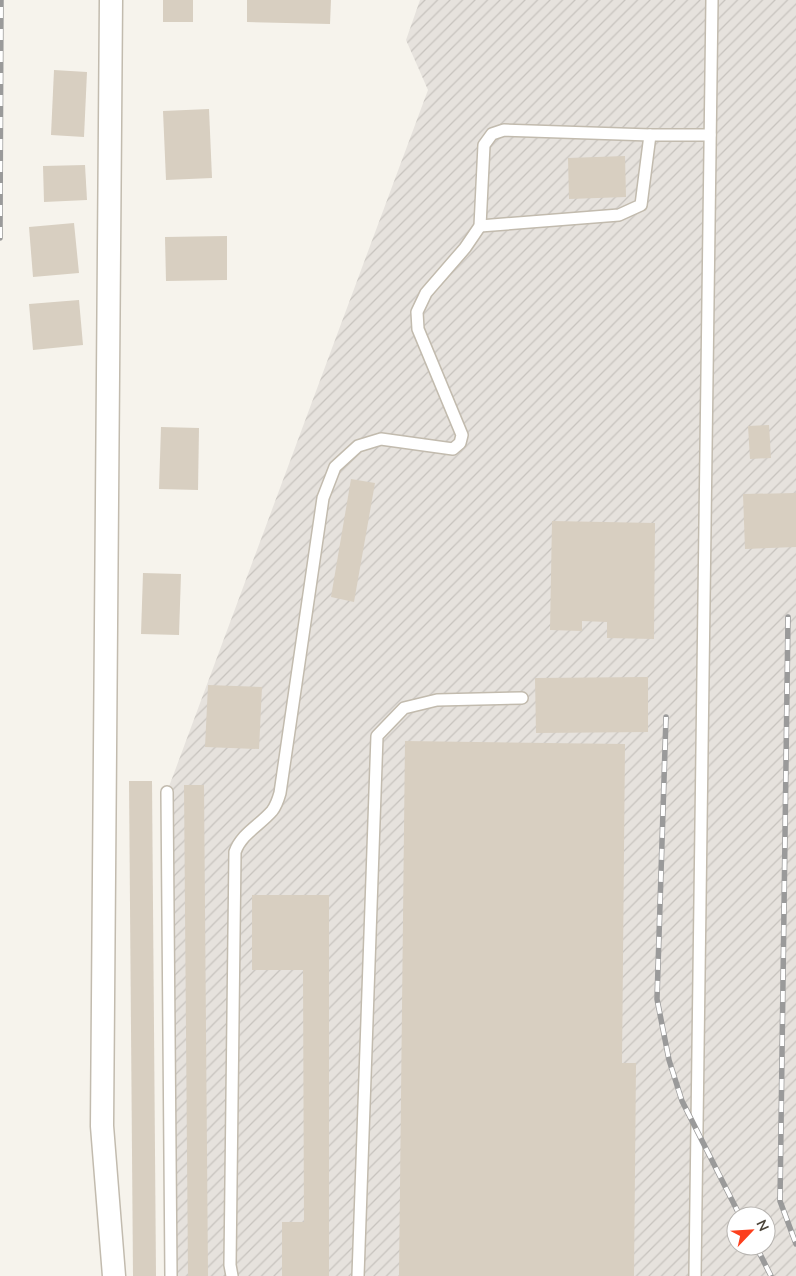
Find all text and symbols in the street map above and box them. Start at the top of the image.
north arrow [726,1206,776,1256]
text: N [752,1217,773,1234]

